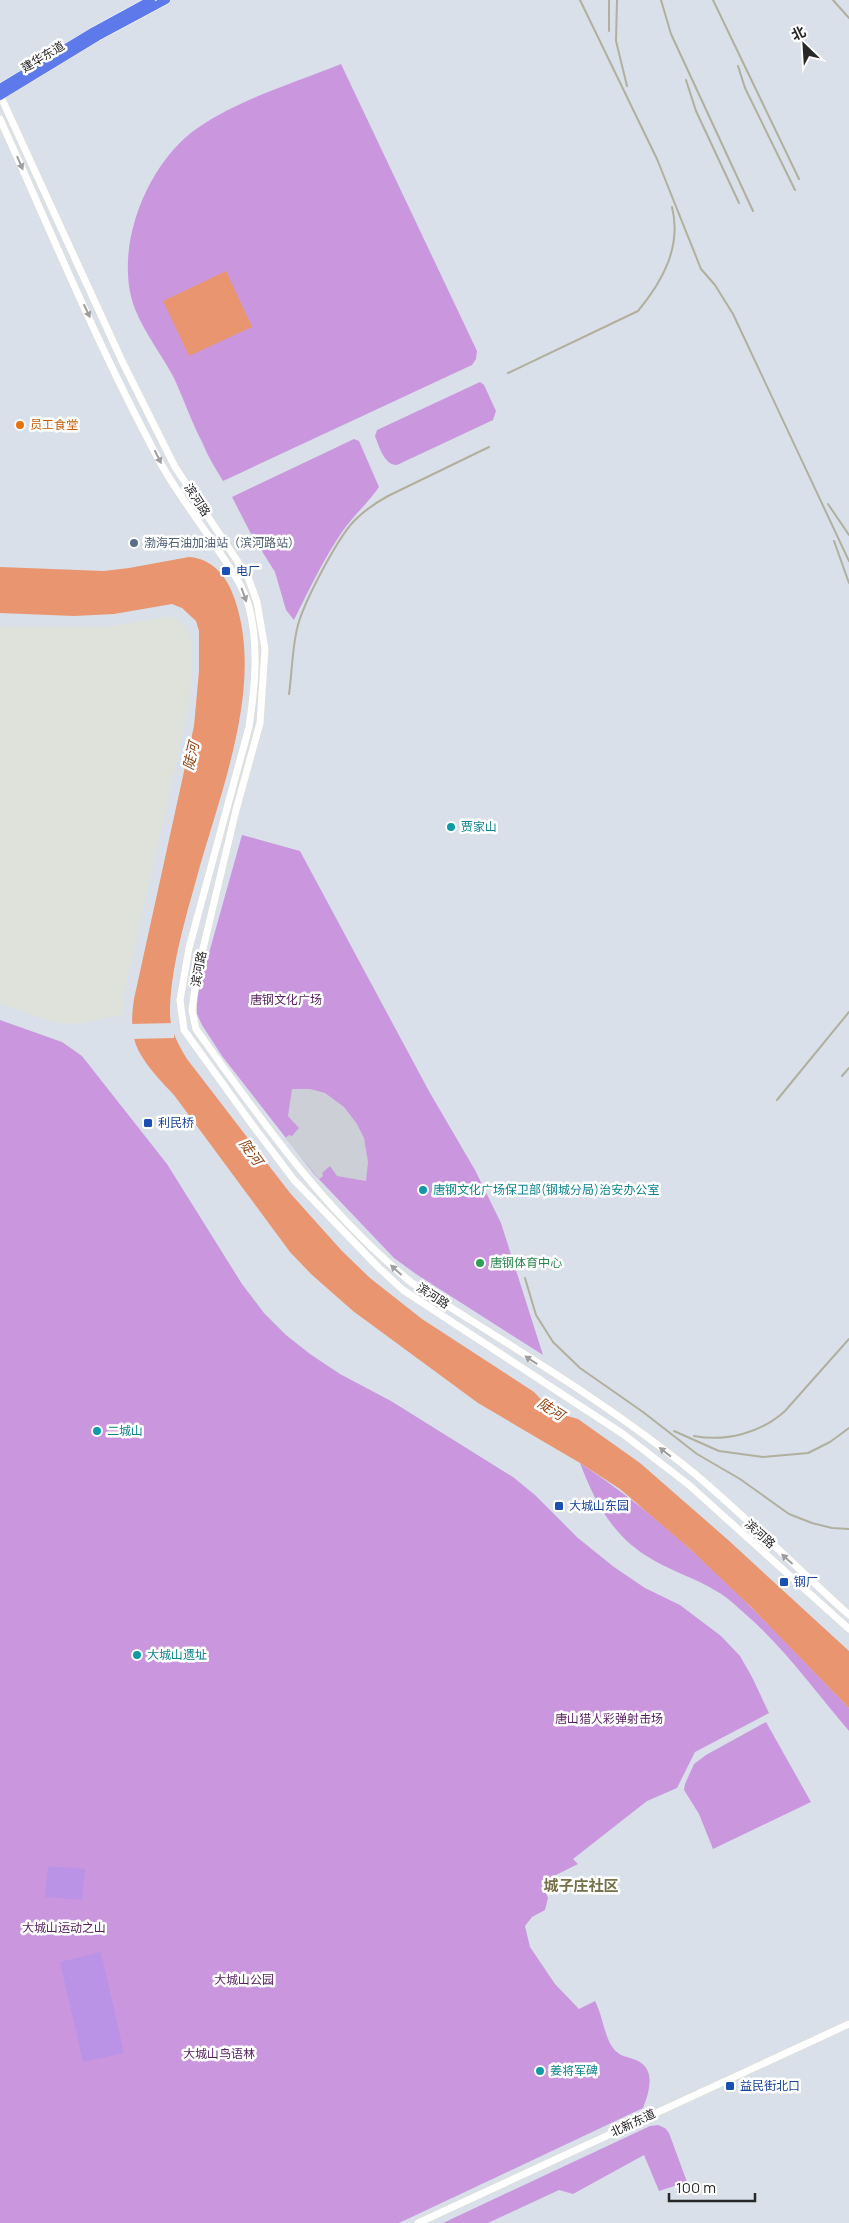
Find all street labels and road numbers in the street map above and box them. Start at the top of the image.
street label: 建华东道 [18,37,68,76]
street label: 滨河路 [180,480,214,519]
street label: 滨河路 [187,950,210,988]
street label: 滨河路 [414,1279,453,1313]
street label: 滨河路 [741,1515,779,1552]
street label: 北新东道 [607,2105,658,2140]

